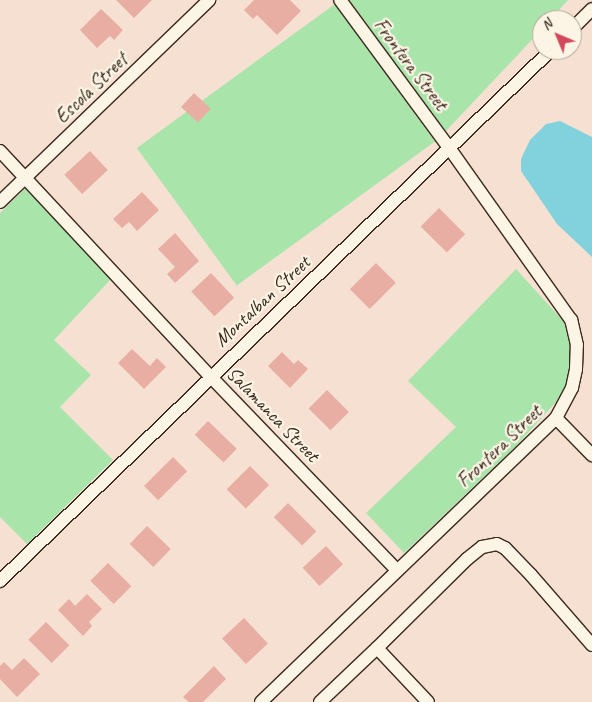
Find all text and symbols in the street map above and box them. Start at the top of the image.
north arrow [532,10,582,60]
street label: Frontera Street [369,13,453,115]
text: N [538,16,556,34]
street label: Escola Street [50,48,132,128]
street label: Montalban Street [209,250,315,352]
street label: Salamanca Street [222,361,324,467]
street label: Frontera Street [451,399,547,493]

